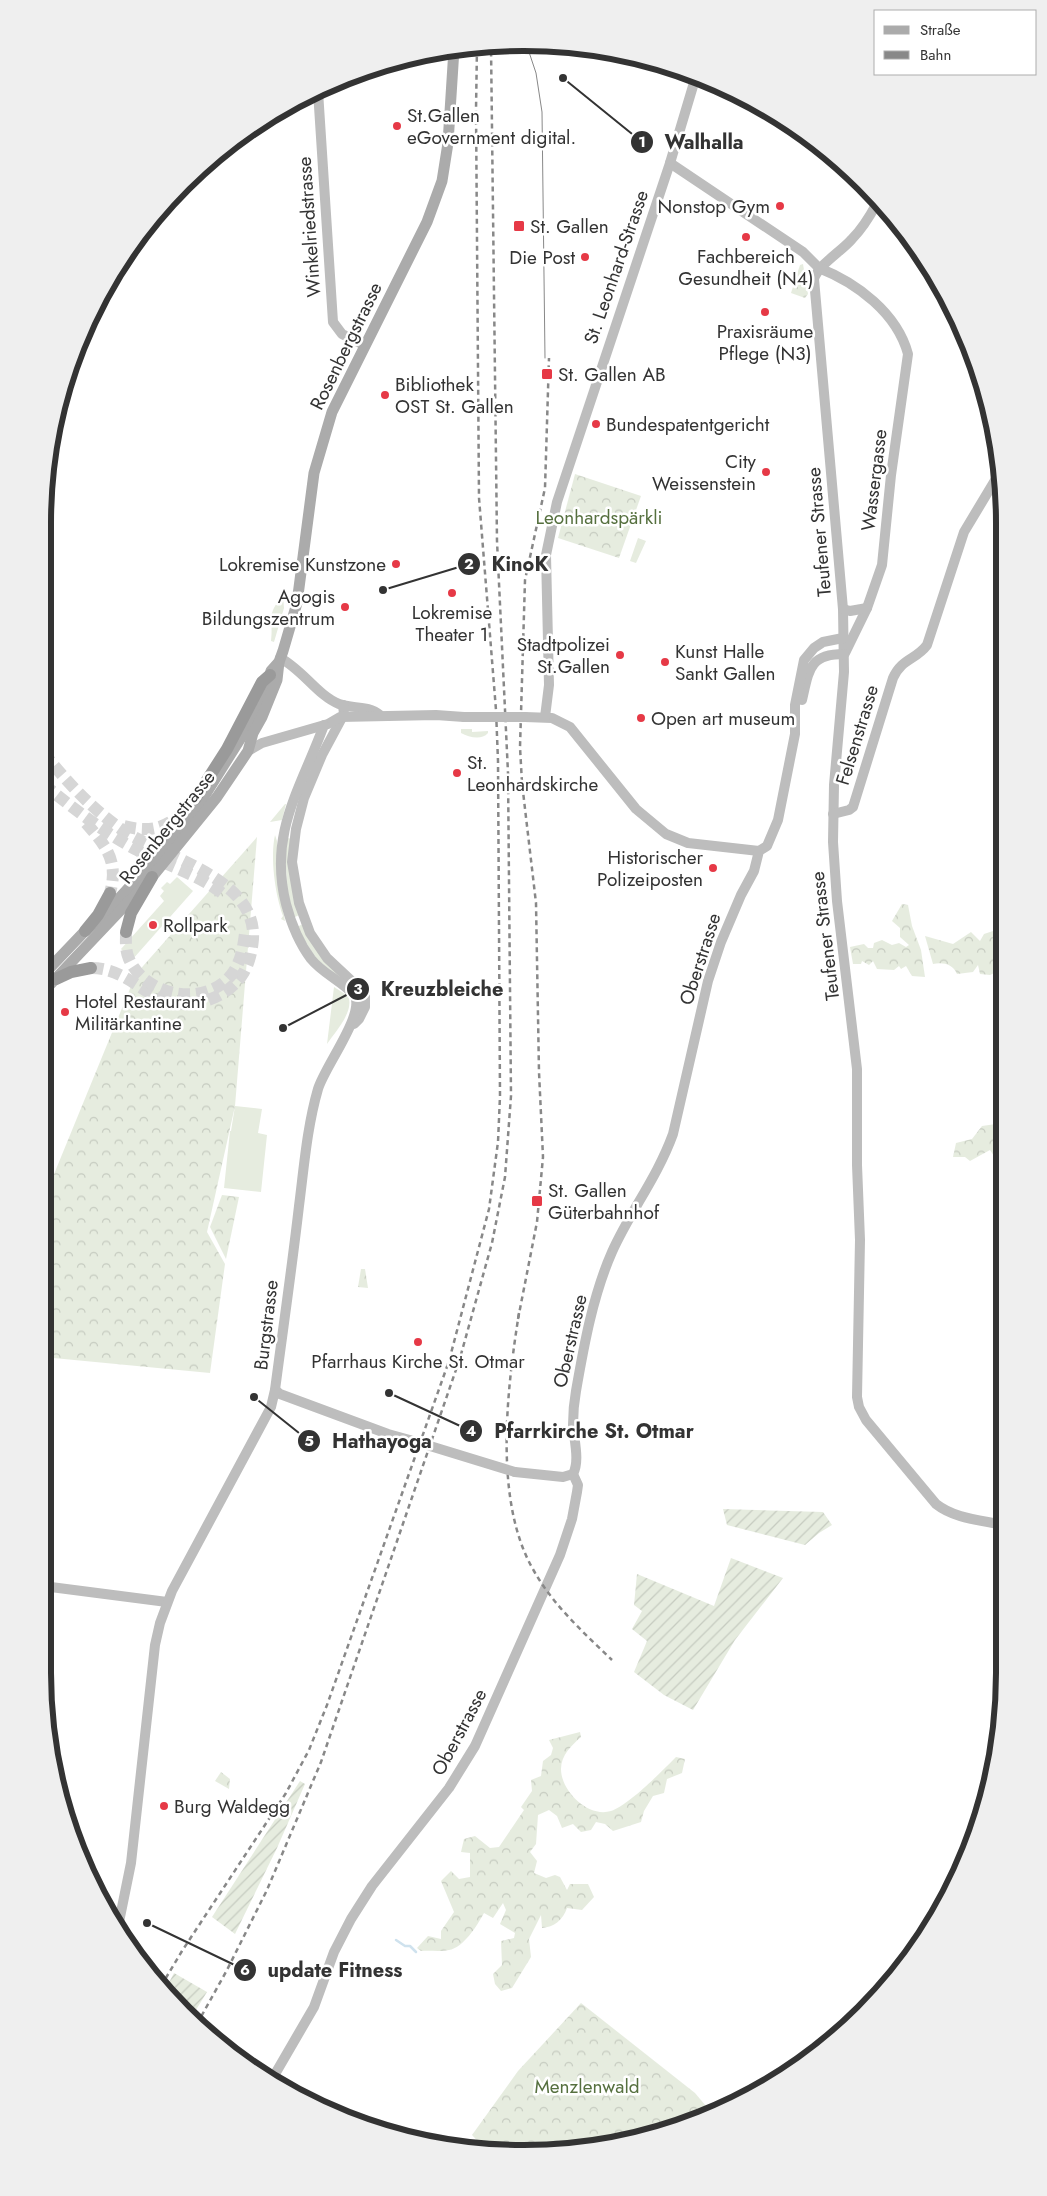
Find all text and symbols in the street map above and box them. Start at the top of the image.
legend [874,10,1037,75]
text: Straße [920,19,961,41]
text: Bahn [920,44,951,66]
place label: St.Gallen eGovernment digital. [407,102,576,151]
marker: St.Gallen eGovernment digital. [391,120,403,132]
callout: Walhalla [629,124,753,159]
text: Walhalla [664,128,744,157]
text: 1 [638,131,646,153]
street label: Winkelriedstrasse [291,156,327,298]
street label: St. Leonhard-Strasse [577,186,655,348]
place label: Nonstop Gym [658,193,770,220]
marker: Nonstop Gym [774,200,786,212]
place label: St. Gallen [530,213,609,240]
marker: St. Gallen [512,219,526,233]
marker: Fachbereich Gesundheit (N4) [740,231,752,243]
place label: Fachbereich Gesundheit (N4) [678,243,814,292]
place label: Die Post [509,244,575,271]
marker: Die Post [579,251,591,263]
street label: Rosenbergstrasse [303,277,389,414]
marker: Praxisräume Pflege (N3) [759,306,771,318]
place label: Praxisräume Pflege (N3) [717,318,814,367]
place label: St. Gallen AB [558,361,666,388]
marker: St. Gallen AB [540,367,554,381]
place label: Bibliothek OST St. Gallen [395,371,514,420]
marker: Bibliothek OST St. Gallen [379,389,391,401]
place label: Bundespatentgericht [606,411,770,438]
marker: Bundespatentgericht [590,418,602,430]
street label: Wassergasse [854,427,894,532]
place label: City Weissenstein [652,448,757,497]
marker: City Weissenstein [760,466,772,478]
street label: Teufener Strasse [800,466,838,598]
park label: Leonhardspärkli [535,504,663,531]
callout: KinoK [456,547,558,582]
text: KinoK [492,550,548,579]
place label: Lokremise Kunstzone [219,551,386,578]
text: 2 [464,553,474,575]
marker: Lokremise Kunstzone [390,558,402,570]
place label: Agogis Bildungszentrum [202,583,335,632]
marker: Lokremise Theater 1 [446,587,458,599]
place label: Lokremise Theater 1 [412,599,492,648]
marker: Agogis Bildungszentrum [339,601,351,613]
place label: Stadtpolizei St.Gallen [517,631,610,680]
place label: Kunst Halle Sankt Gallen [675,638,776,687]
marker: Stadtpolizei St.Gallen [614,649,626,661]
marker: Kunst Halle Sankt Gallen [659,656,671,668]
street label: Felsenstrasse [829,681,885,788]
place label: Open art museum [651,705,795,732]
marker: Open art museum [635,712,647,724]
place label: St. Leonhardskirche [467,749,598,798]
street label: Rosenbergstrasse [113,764,221,890]
marker: St. Leonhardskirche [451,767,463,779]
place label: Historischer Polizeiposten [597,844,703,893]
marker: Historischer Polizeiposten [707,862,719,874]
street label: Teufener Strasse [804,870,846,1002]
street label: Oberstrasse [672,909,728,1008]
place label: Rollpark [163,912,228,939]
marker: Rollpark [147,919,159,931]
callout: Kreuzbleiche [345,971,513,1006]
text: Kreuzbleiche [381,975,503,1004]
text: 3 [353,978,363,1000]
place label: Hotel Restaurant Militärkantine [75,988,206,1037]
marker: Hotel Restaurant Militärkantine [59,1006,71,1018]
place label: St. Gallen Güterbahnhof [548,1177,660,1226]
marker: St. Gallen Güterbahnhof [530,1194,544,1208]
street label: Burgstrasse [247,1278,285,1372]
street label: Oberstrasse [546,1291,594,1390]
marker: Pfarrhaus Kirche St. Otmar [412,1336,424,1348]
place label: Pfarrhaus Kirche St. Otmar [311,1348,525,1375]
callout: Pfarrkirche St. Otmar [459,1413,704,1448]
text: Pfarrkirche St. Otmar [494,1417,695,1446]
text: 4 [466,1420,476,1442]
callout: Hathayoga [297,1424,442,1459]
text: Hathayoga [332,1427,432,1456]
text: 5 [304,1430,314,1452]
street label: Oberstrasse [425,1683,493,1780]
place label: Burg Waldegg [174,1793,290,1820]
marker: Burg Waldegg [158,1800,170,1812]
callout: update Fitness [233,1952,413,1987]
text: update Fitness [268,1956,402,1985]
text: 6 [240,1959,250,1981]
park label: Menzlenwald [534,2073,640,2100]

